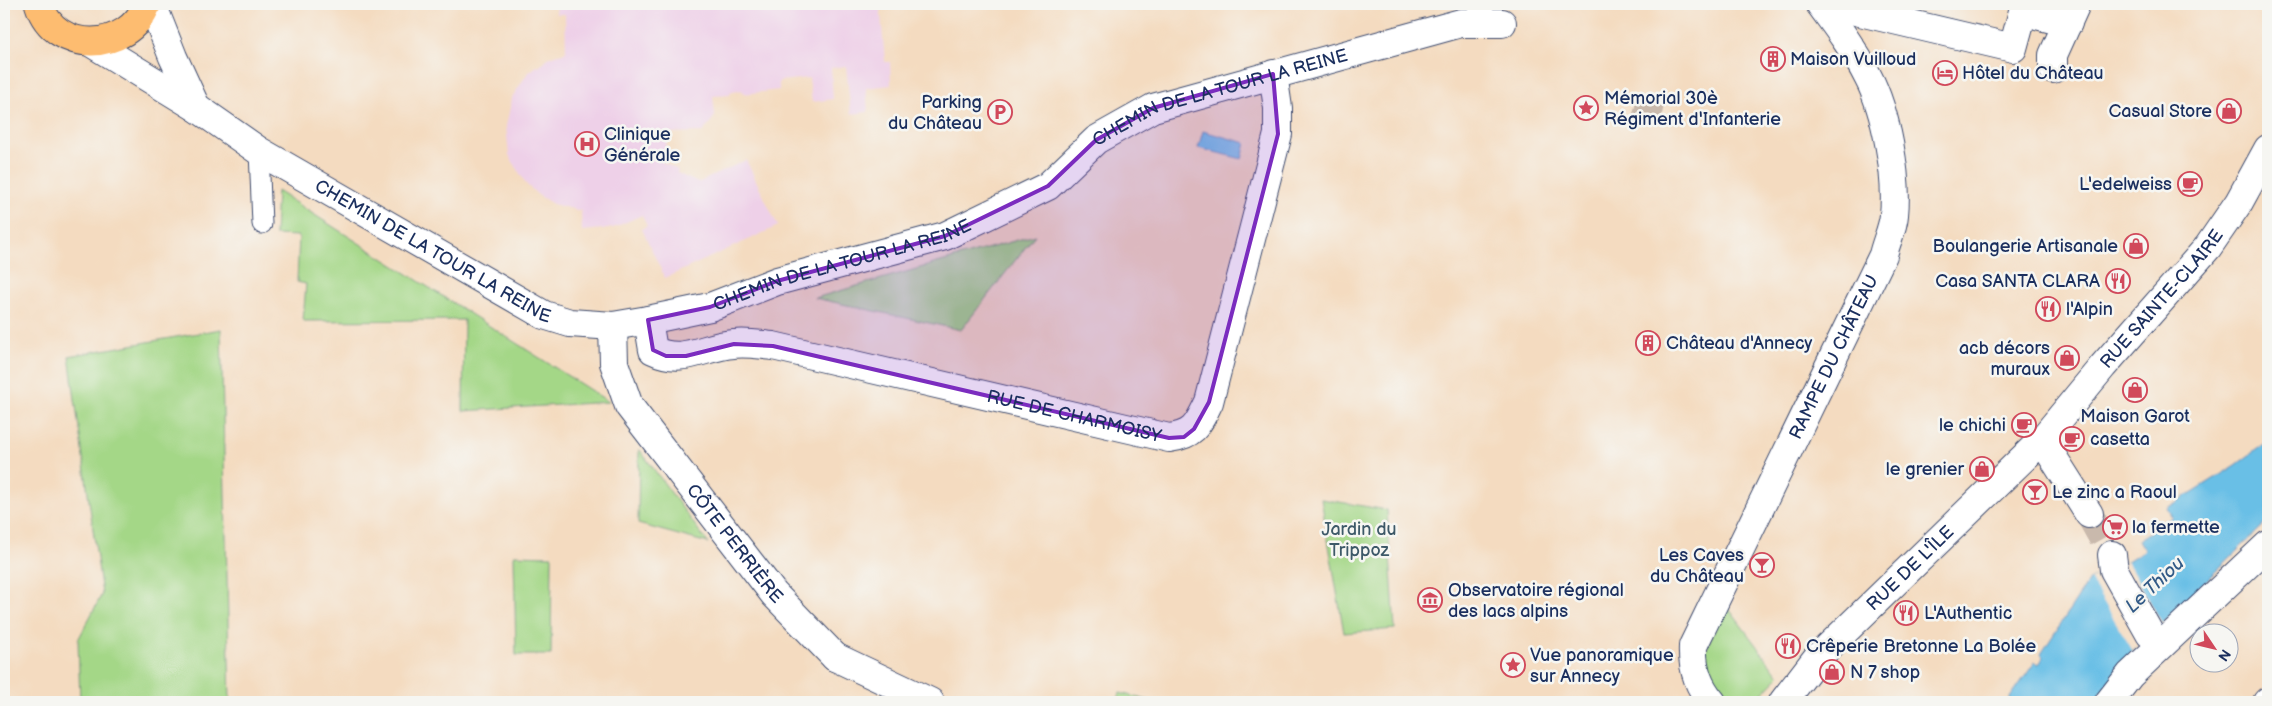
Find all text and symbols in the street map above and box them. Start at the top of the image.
street label: CHEMIN DE LA TOUR LA REINE [1089,45,1350,151]
building icon: Maison Vuilloud [1760,46,1786,72]
place label: Maison Vuilloud [1790,49,1916,70]
hotel icon: Hôtel du Château [1932,60,1958,86]
place label: Hôtel du Château [1962,63,2104,84]
place label: Mémorial 30è Régiment d'Infanterie [1604,88,1781,130]
place label: Parking du Château [888,92,982,134]
place icon: Mémorial 30è Régiment d'Infanterie [1573,95,1599,121]
shop icon: Casual Store [2216,98,2242,124]
parking icon: Parking du Château [987,99,1013,125]
place label: Casual Store [2108,101,2212,122]
place label: Clinique Générale [604,124,681,166]
hospital icon: Clinique Générale [574,131,600,157]
cafe icon: L'edelweiss [2177,171,2203,197]
place label: L'edelweiss [2079,174,2172,195]
street label: CHEMIN DE LA TOUR LA REINE [311,175,553,327]
street label: CHEMIN DE LA TOUR LA REINE [710,215,975,316]
street label: RUE SAINTE-CLAIRE [2096,226,2228,373]
shop icon: Boulangerie Artisanale [2123,233,2149,259]
place label: Boulangerie Artisanale [1933,236,2118,257]
restaurant icon: Casa SANTA CLARA [2105,268,2131,294]
place label: Casa SANTA CLARA [1935,271,2100,292]
street label: RAMPE DU CHÂTEAU [1785,272,1883,443]
restaurant icon: l'Alpin [2035,296,2061,322]
place label: l'Alpin [2066,299,2113,320]
building icon: Château d'Annecy [1635,330,1661,356]
place label: Château d'Annecy [1666,333,1813,354]
place label: acb décors muraux [1959,338,2051,380]
shop icon: acb décors muraux [2054,345,2080,371]
shop icon: Maison Garot [2122,377,2148,403]
street label: RUE DE CHARMOISY [985,386,1164,447]
place label: Maison Garot [2080,406,2190,427]
cafe icon: le chichi [2011,412,2037,438]
place label: le chichi [1939,415,2006,436]
cafe icon: casetta [2059,426,2085,452]
place label: casetta [2090,429,2150,450]
shop icon: le grenier [1969,456,1995,482]
place label: le grenier [1886,459,1965,480]
bar icon: Le zinc a Raoul [2022,479,2048,505]
street label: CÔTE PERRIÈRE [682,480,787,608]
place label: Le zinc a Raoul [2052,482,2177,503]
supermarket icon: la fermette [2102,514,2128,540]
place label: la fermette [2132,517,2220,538]
park label: Jardin du Trippoz [1321,519,1397,561]
street label: RUE DE L'ÎLE [1862,521,1958,615]
place label: Les Caves du Château [1650,545,1744,587]
bar icon: Les Caves du Château [1749,552,1775,578]
water label: Le Thiou [2121,552,2190,618]
place label: Observatoire régional des lacs alpins [1448,580,1624,622]
museum icon: Observatoire régional des lacs alpins [1417,587,1443,613]
restaurant icon: L'Authentic [1893,600,1919,626]
place label: L'Authentic [1924,603,2012,624]
north arrow [2190,624,2240,674]
restaurant icon: Crêperie Bretonne La Bolée [1775,633,1801,659]
place label: Crêperie Bretonne La Bolée [1806,636,2036,657]
place label: Vue panoramique sur Annecy [1530,645,1674,687]
text: N [2214,646,2234,664]
place icon: Vue panoramique sur Annecy [1500,652,1526,678]
shop icon: N 7 shop [1819,659,1845,685]
place label: N 7 shop [1850,662,1920,683]

